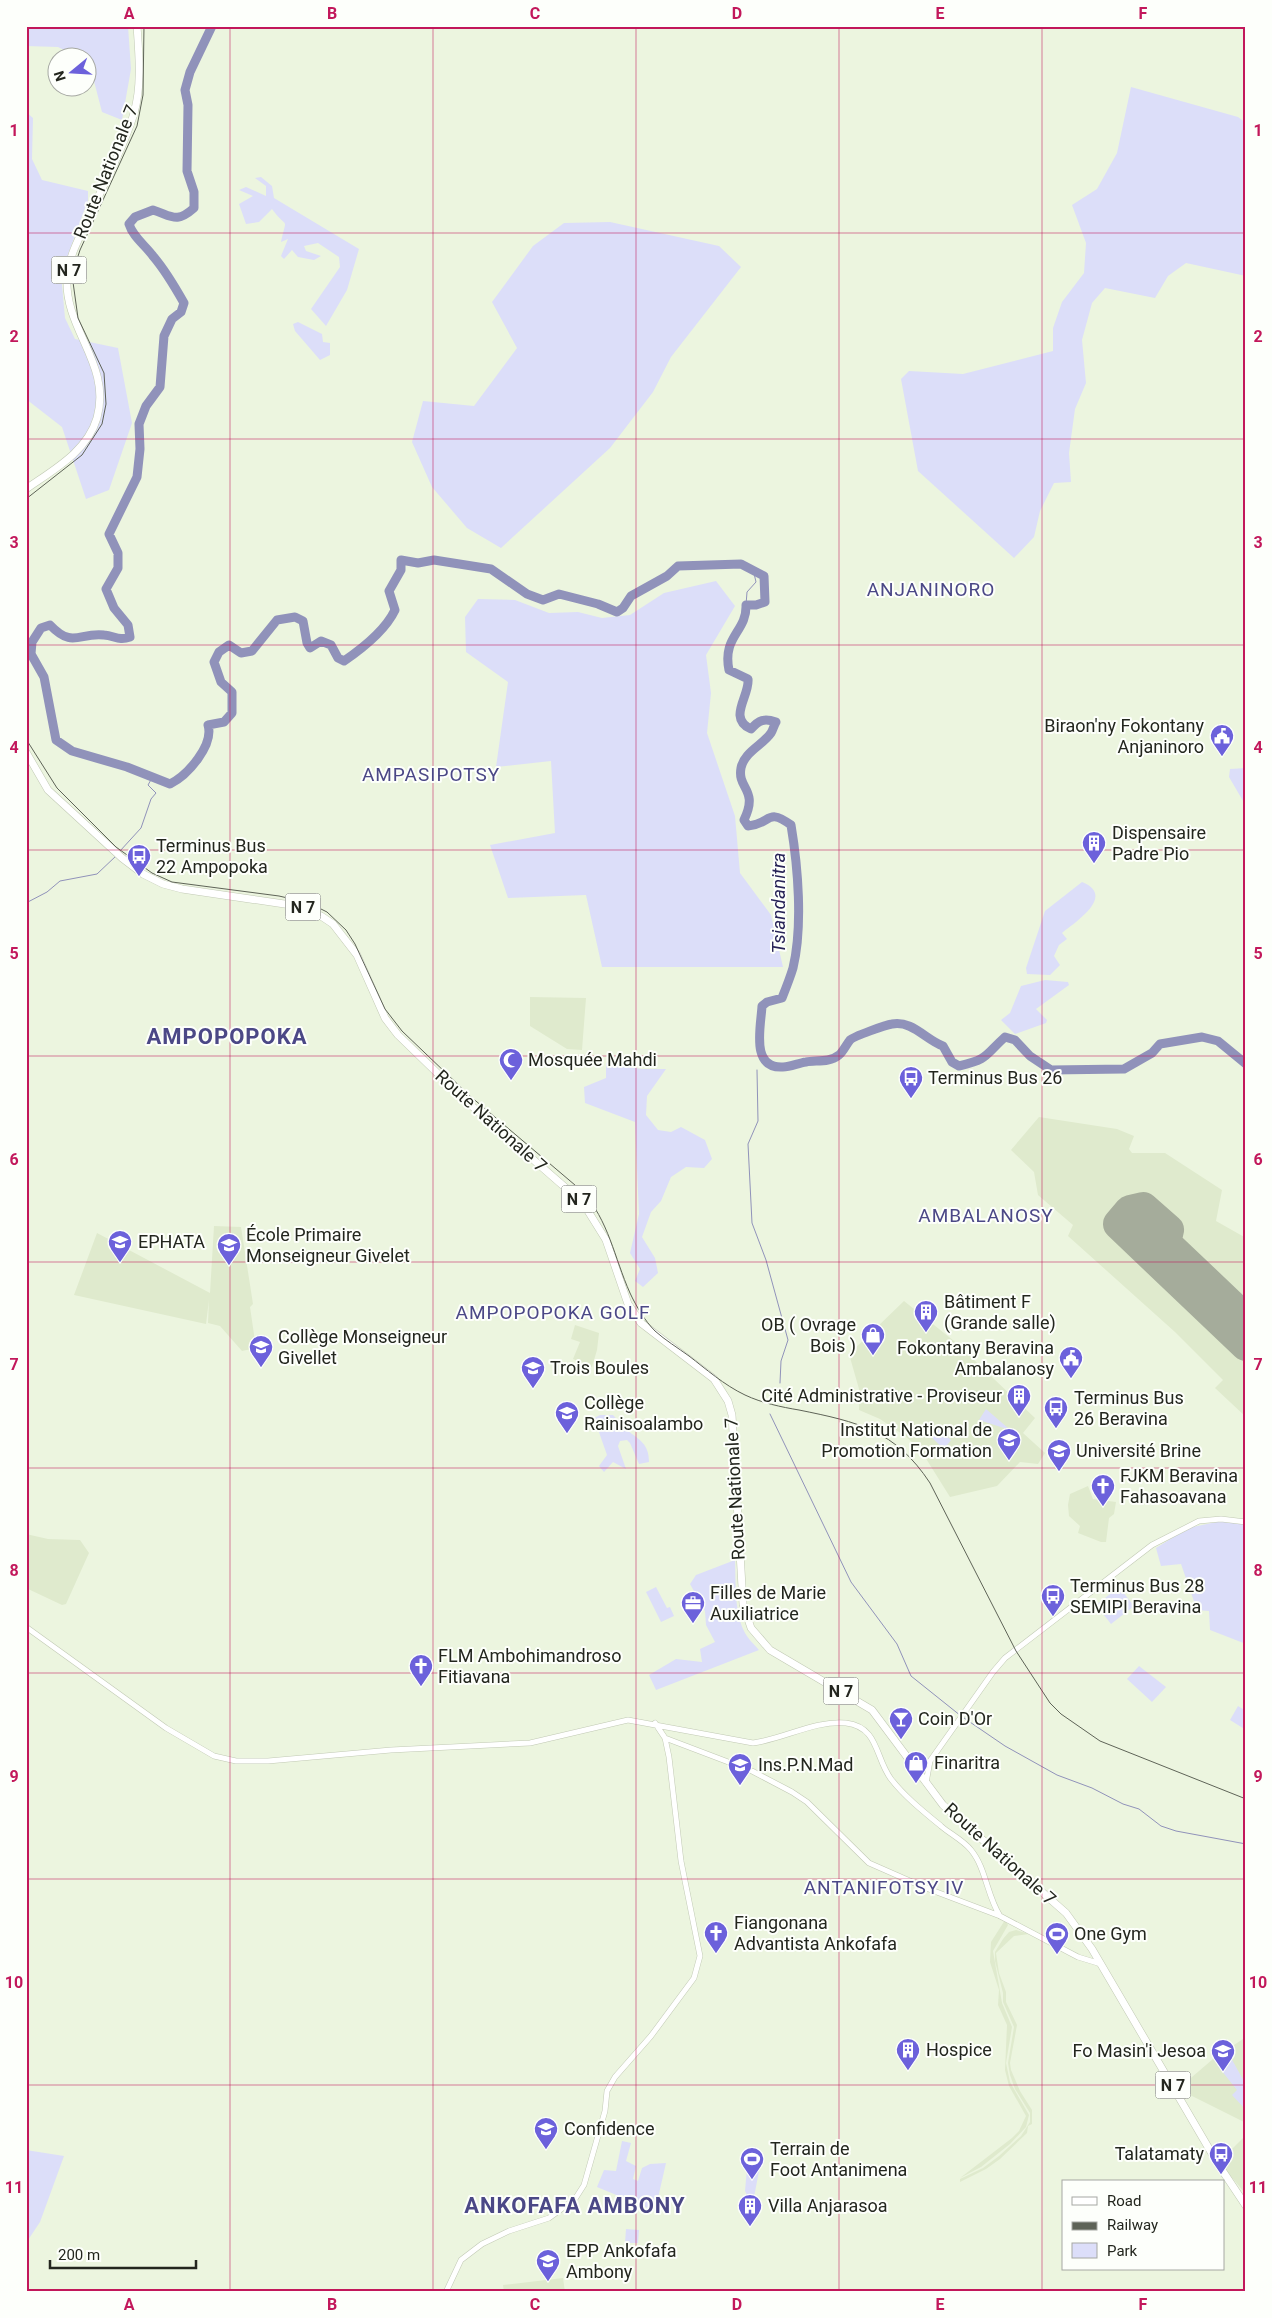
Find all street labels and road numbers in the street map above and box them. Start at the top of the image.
street label: Route Nationale 7 [69,102,142,242]
road number: N 7 [52,256,86,284]
road number: N 7 [286,894,320,920]
street label: Route Nationale 7 [431,1065,551,1176]
road number: N 7 [562,1186,596,1212]
street label: Route Nationale 7 [720,1417,749,1561]
road number: N 7 [824,1678,858,1704]
street label: Route Nationale 7 [940,1798,1060,1909]
road number: N 7 [1156,2072,1190,2098]

